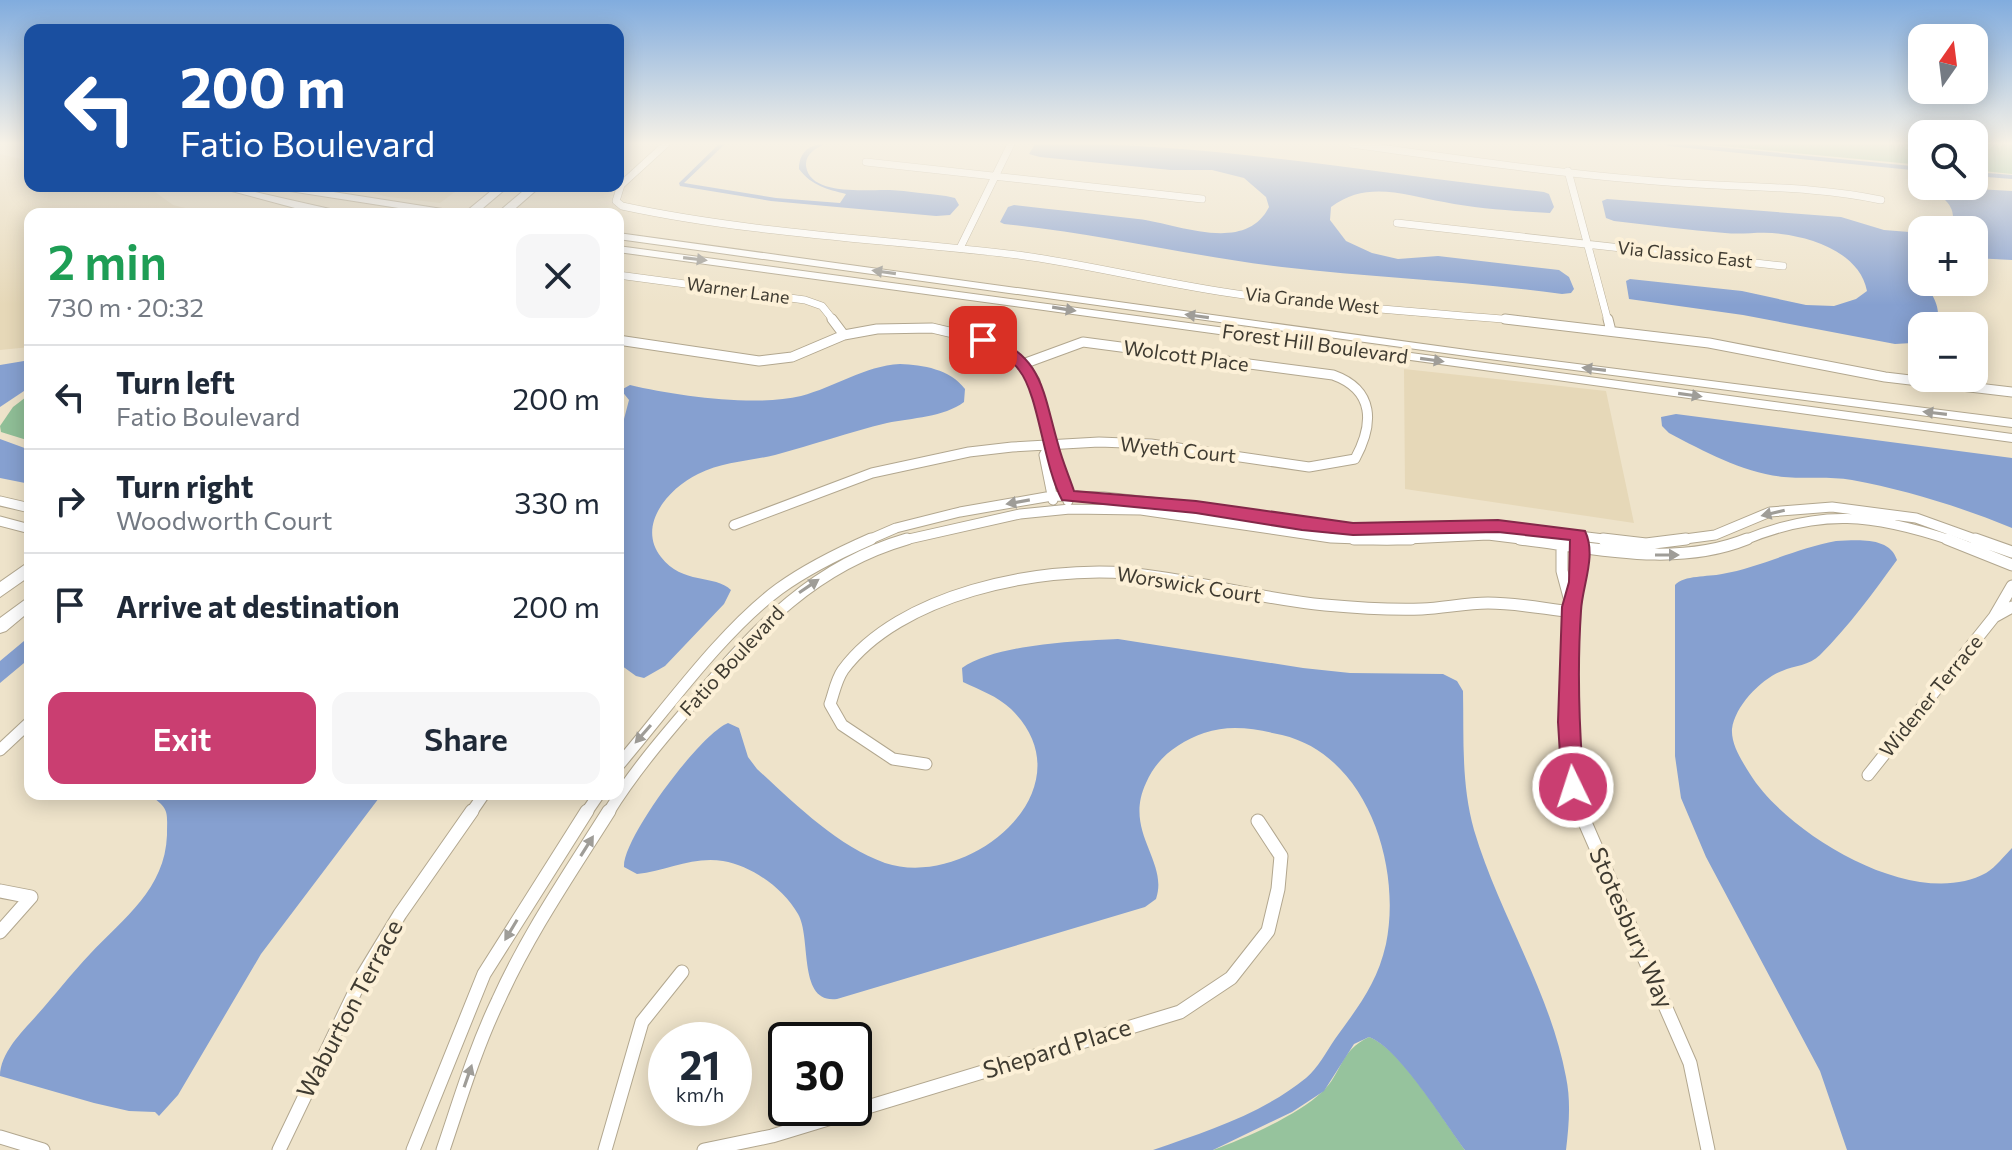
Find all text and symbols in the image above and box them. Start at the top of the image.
north arrow [1908,24,1988,104]
map controls [1908,24,1988,392]
text: 200 m [180,51,346,120]
icon: left [48,56,152,160]
text: Fatio Boulevard [180,120,435,164]
button: search [1908,120,1988,200]
button: + [1908,216,1988,296]
text: 2 min [48,231,167,290]
button: close [516,234,600,318]
street label: Via Classico East [1616,236,1754,272]
one-way arrow [683,253,708,266]
one-way arrow [871,265,896,278]
street label: Warner Lane [685,272,791,308]
street label: Via Grande West [1244,282,1381,318]
text: 730 m · 20:32 [48,291,204,322]
one-way arrow [1052,303,1077,316]
pin [949,306,1017,374]
one-way arrow [1184,309,1209,322]
button: − [1908,312,1988,392]
icon: arrive [961,318,1005,362]
street label: Forest Hill Boulevard [1221,318,1410,368]
street label: Wolcott Place [1122,334,1250,376]
one-way arrow [1420,354,1445,367]
one-way arrow [1581,362,1606,375]
text: Turn left [116,363,235,400]
icon: left [48,375,92,419]
text: 200 m [512,379,600,416]
one-way arrow [1678,389,1703,402]
text: Fatio Boulevard [116,400,300,431]
one-way arrow [1922,407,1947,420]
street label: Wyeth Court [1119,431,1237,467]
text: Turn right [116,467,253,504]
icon: right [48,479,92,523]
text: 330 m [514,483,600,520]
one-way arrow [1005,496,1030,508]
text: Woodworth Court [116,504,333,535]
one-way arrow [1761,507,1786,520]
one-way arrow [1655,549,1680,561]
street label: Worswick Court [1115,561,1263,607]
one-way arrow [798,579,820,594]
icon: arrive [48,583,92,627]
text: Arrive at destination [116,587,400,624]
text: 200 m [512,587,600,624]
street label: Fatio Boulevard [674,600,788,720]
street label: Widener Terrace [1874,630,1987,761]
button: Exit [48,692,316,784]
button: Share [332,692,600,784]
one-way arrow [635,724,653,744]
position arrow [1531,745,1615,829]
one-way arrow [580,835,594,857]
street label: Stotesbury Way [1584,842,1681,1012]
street label: Waburton Terrace [290,914,408,1102]
one-way arrow [505,919,519,941]
street label: Shepard Place [979,1011,1134,1084]
speed limit sign: 30 [768,1022,872,1126]
text: 21 [680,1039,720,1088]
one-way arrow [463,1064,475,1088]
text: km/h [676,1082,724,1106]

